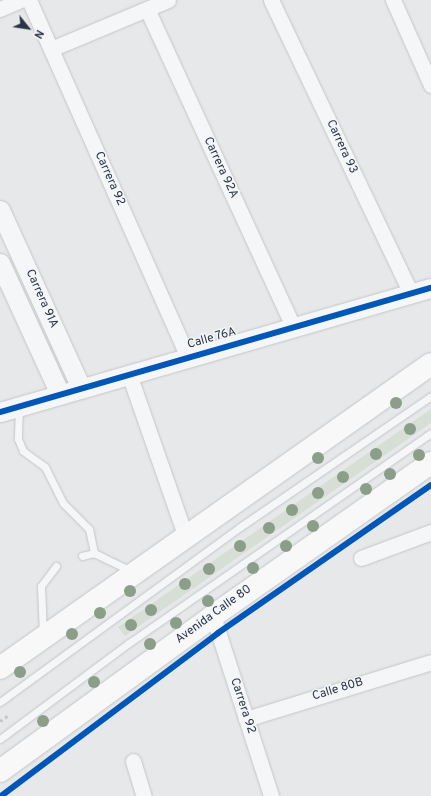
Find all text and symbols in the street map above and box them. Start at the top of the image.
north arrow [8,8,48,48]
text: N [30,27,46,41]
street label: Carrera 93 [322,118,360,176]
street label: Carrera 92A [200,135,240,201]
street label: Carrera 92 [91,150,127,208]
street label: Carrera 91A [22,267,60,331]
street label: Calle 76A [186,325,238,353]
street label: Avenida Calle 80 [173,583,255,647]
street label: Calle 80B [311,675,365,705]
street label: Carrera 92 [226,676,258,736]

